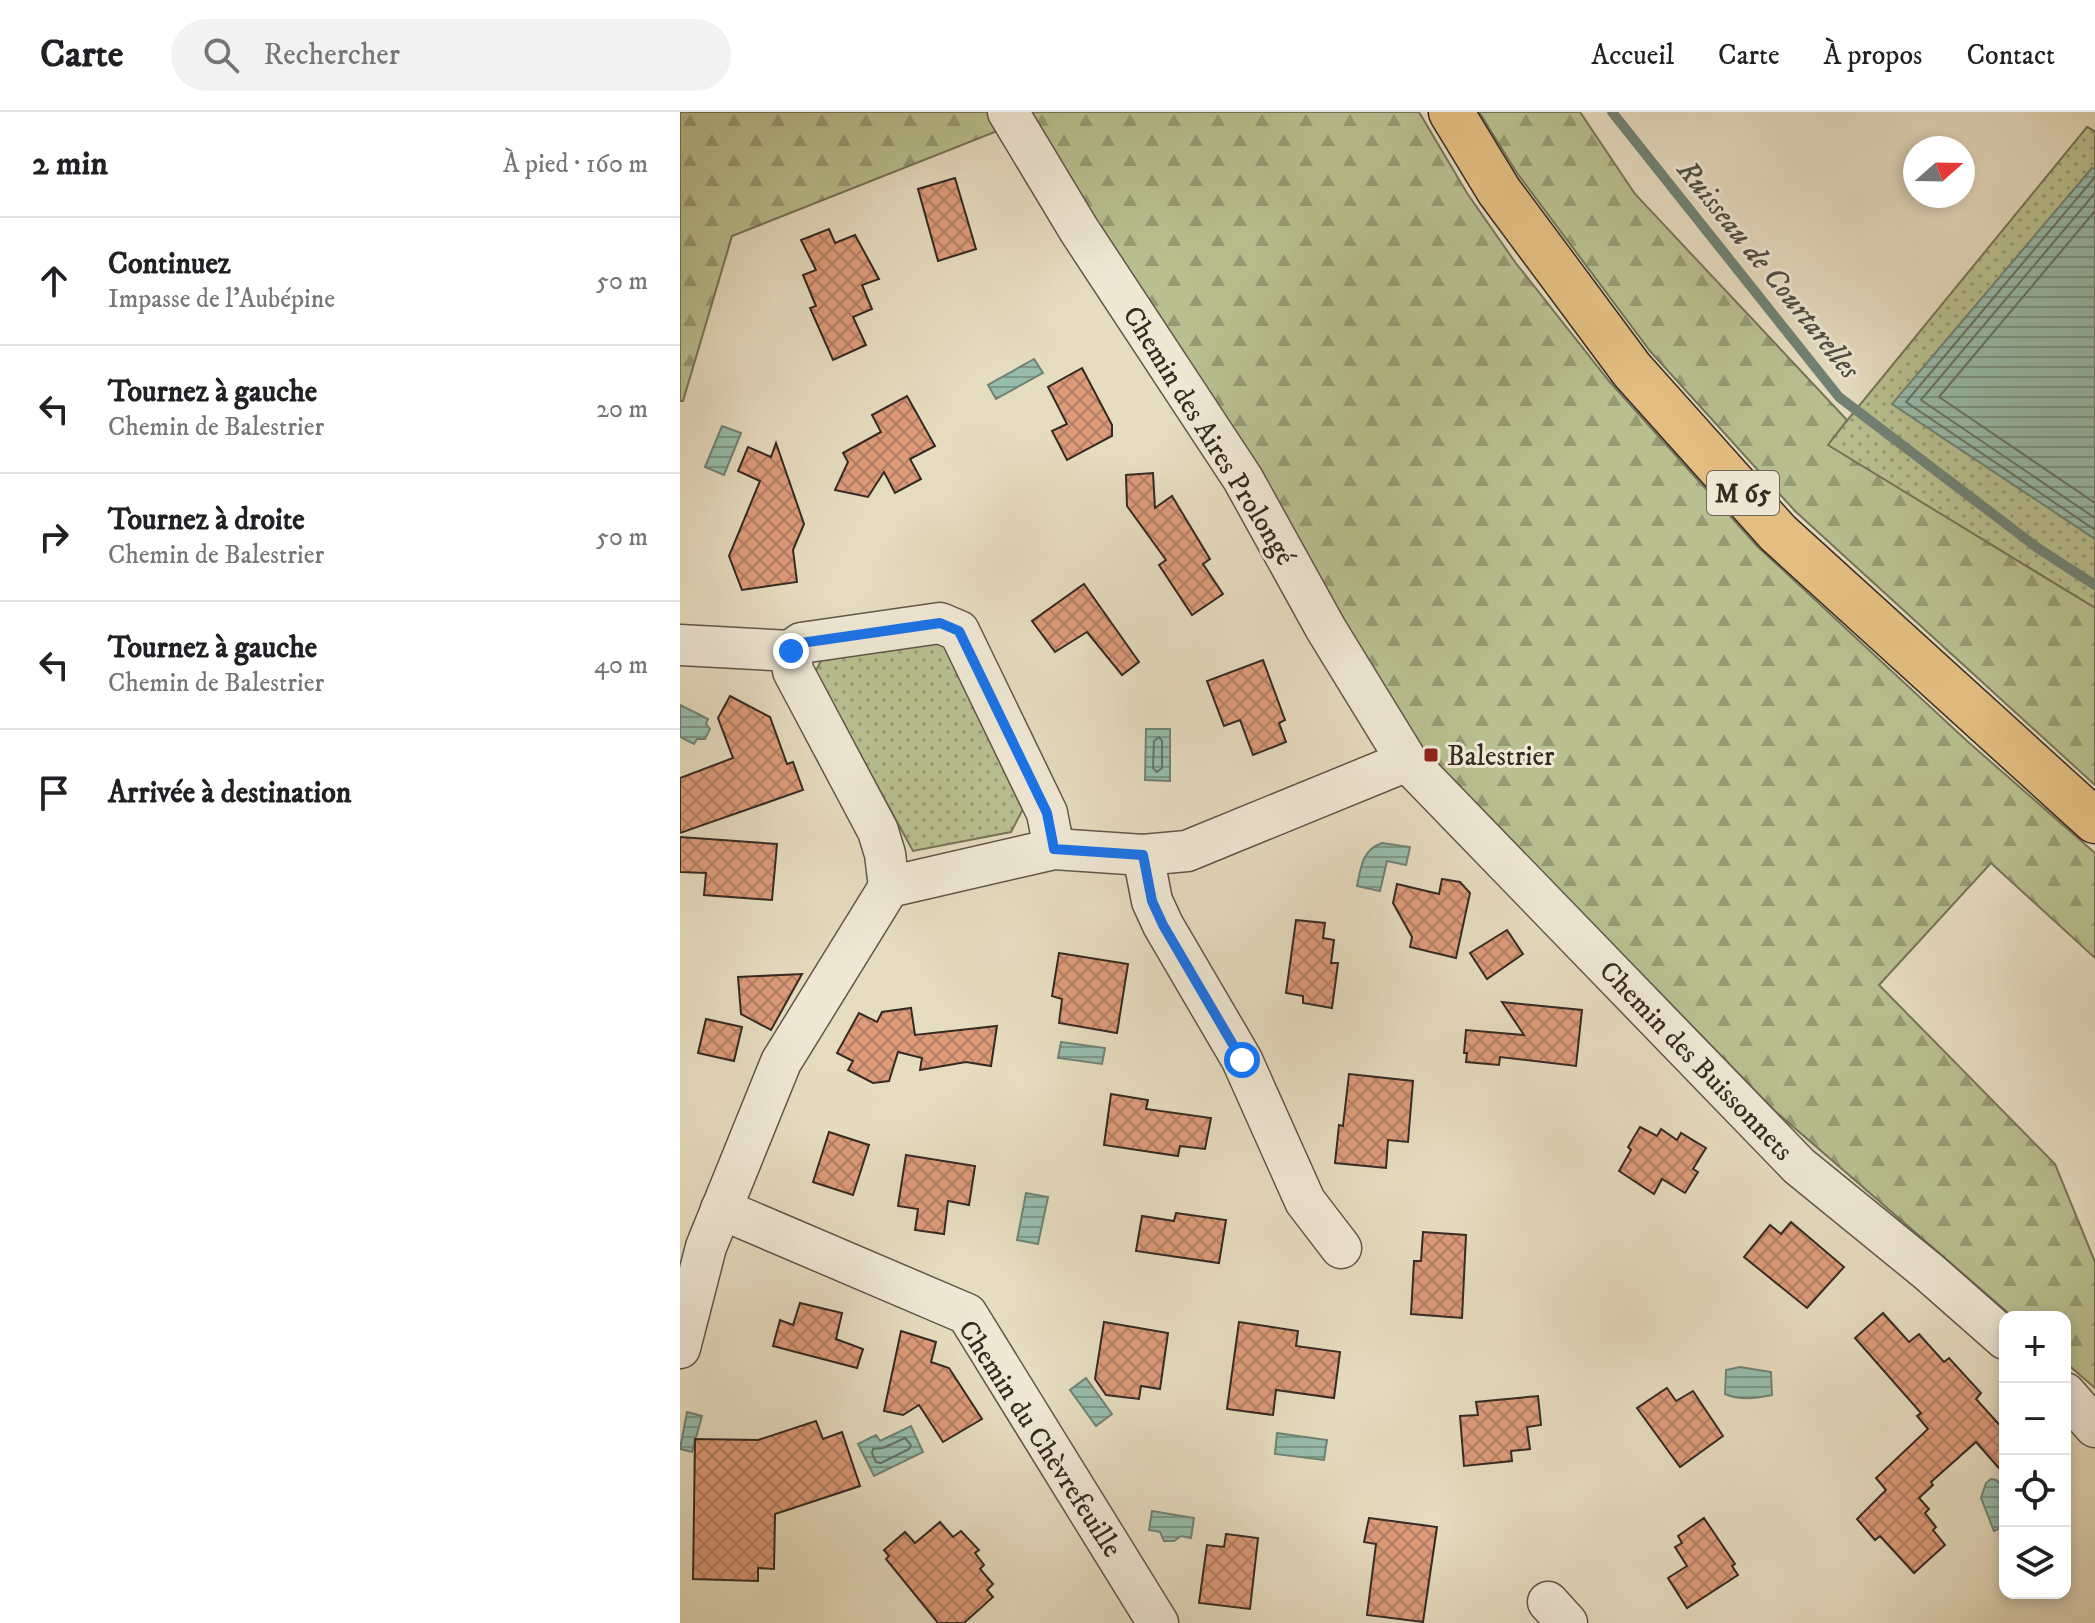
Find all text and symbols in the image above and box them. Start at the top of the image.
search box [171,19,731,91]
text: Carte [40,31,123,79]
icon: search [199,33,243,77]
text: Rechercher [263,37,400,74]
text: Accueil [1591,38,1674,73]
text: Carte [1718,38,1780,73]
text: À propos [1824,38,1922,73]
text: Contact [1966,38,2055,73]
north arrow [1903,136,1975,208]
text: 2 min [32,143,108,185]
text: À pied · 160 m [503,148,648,181]
water label: Ruisseau de Courtarelles [1667,152,1868,388]
text: Continuez [108,246,231,283]
icon: ahead [32,259,76,303]
text: 50 m [596,265,648,298]
text: Impasse de l'Aubépine [108,283,335,316]
street label: Chemin des Aires Prolongé [1115,300,1303,572]
text: Tournez à gauche [108,374,317,411]
icon: left [32,387,76,431]
text: 20 m [596,393,648,426]
text: Chemin de Balestrier [108,411,324,444]
road number: M 65 [1707,471,1779,515]
text: Tournez à droite [108,502,305,539]
icon: right [32,515,76,559]
text: 50 m [596,521,648,554]
text: Chemin de Balestrier [108,539,324,572]
text: Tournez à gauche [108,630,317,667]
route end [773,633,809,669]
icon: left [32,643,76,687]
text: 40 m [594,649,648,682]
text: Chemin de Balestrier [108,667,324,700]
place label: Balestrier [1447,739,1555,774]
marker: Balestrier [1422,746,1440,764]
icon: arrive [32,771,76,815]
text: Arrivée à destination [108,775,352,812]
street label: Chemin des Buissonnets [1591,954,1800,1168]
route start [1224,1042,1260,1078]
map controls [1999,1311,2071,1599]
button: + [1999,1311,2071,1383]
street label: Chemin du Chèvrefeuille [950,1314,1130,1564]
button: − [1999,1383,2071,1455]
button: locate [1999,1455,2071,1527]
button: layers [1999,1527,2071,1599]

